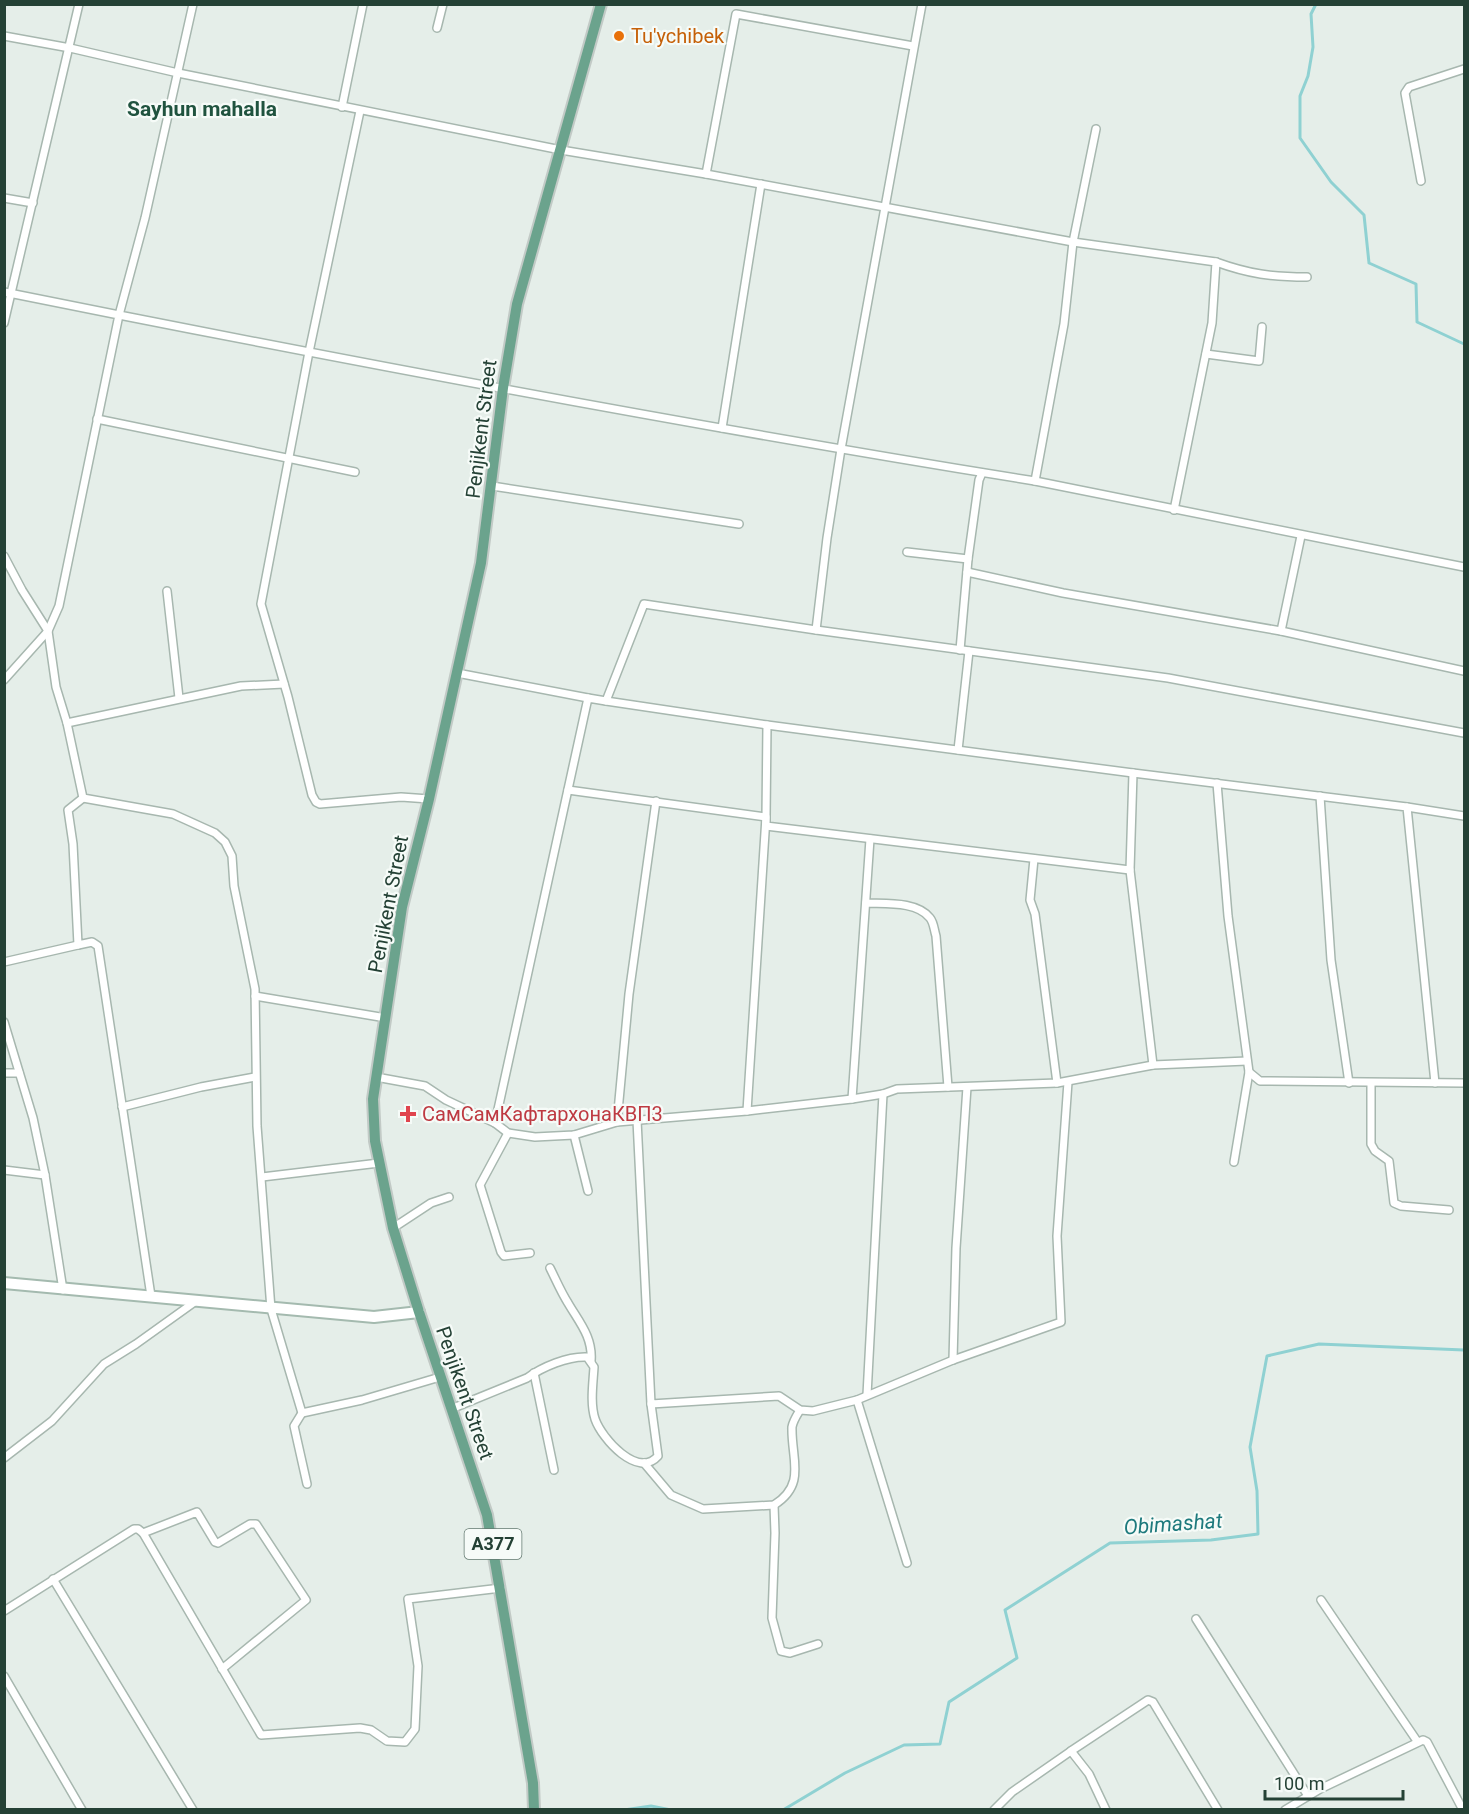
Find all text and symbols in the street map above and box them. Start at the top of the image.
place label: Tu'ychibek [631,24,725,48]
marker: Tu'ychibek [612,29,626,43]
district label: Sayhun mahalla [127,97,277,121]
street label: Penjikent Street [461,358,501,500]
street label: Penjikent Street [363,833,413,975]
place label: СамСамКафтархонаКВП3 [422,1102,663,1126]
marker: СамСамКафтархонаКВП3 [399,1105,417,1123]
street label: Penjikent Street [431,1323,499,1463]
water label: Obimashat [1123,1509,1223,1539]
road number: A377 [464,1529,522,1559]
scale bar [1265,1763,1403,1801]
text: 100 m [1274,1773,1325,1794]

